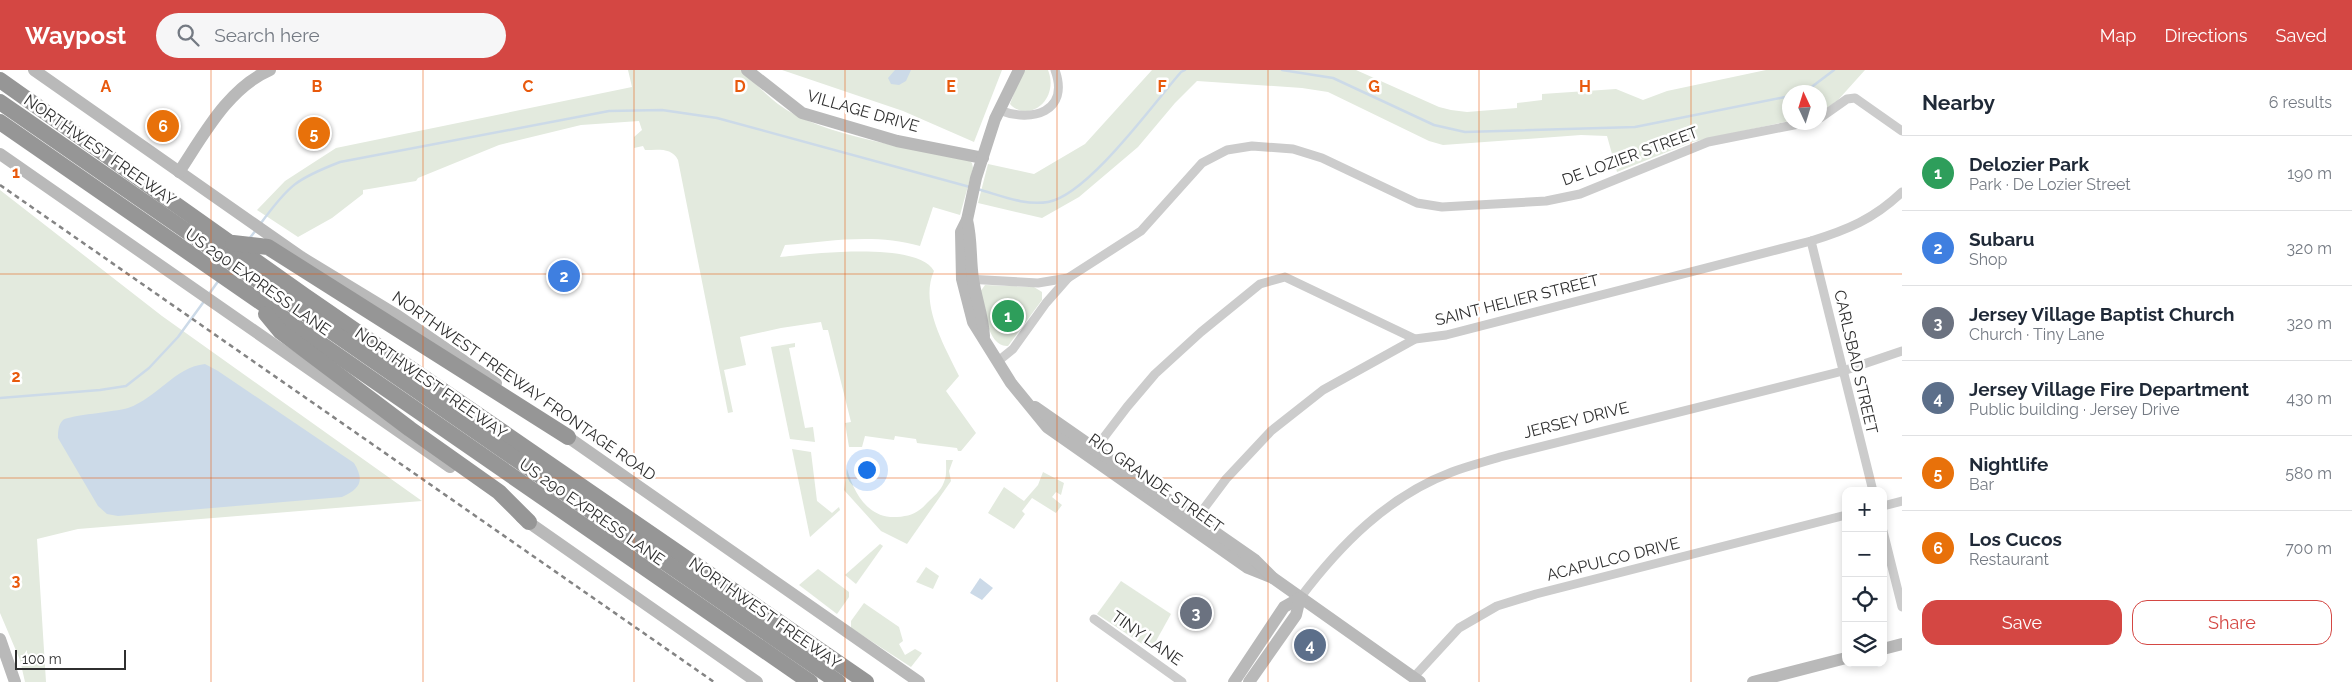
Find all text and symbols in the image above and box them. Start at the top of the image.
search box [156,13,506,58]
text: Waypost [25,21,126,50]
icon: search [174,21,202,49]
text: Search here [214,24,320,46]
text: Map [2100,25,2136,46]
text: Directions [2164,25,2248,46]
text: Saved [2276,25,2327,46]
text: A [101,77,112,96]
text: B [312,77,323,96]
text: C [523,77,534,96]
text: D [734,77,746,96]
text: E [946,77,956,96]
text: F [1157,77,1167,96]
text: G [1368,77,1380,96]
text: H [1579,77,1591,96]
north arrow [1782,85,1827,130]
street label: VILLAGE DRIVE [805,86,921,136]
street label: NORTHWEST FREEWAY [20,90,180,210]
text: Nearby [1922,90,1995,115]
text: 6 results [2269,93,2332,112]
pin: 6 [147,107,179,145]
pin: 5 [298,114,330,152]
street label: DE LOZIER STREET [1559,122,1701,189]
text: Delozier Park [1969,153,2089,175]
text: 1 [12,163,20,182]
text: 1 [1934,164,1942,183]
text: 190 m [2287,164,2332,183]
text: Park · De Lozier Street [1969,175,2131,194]
street label: US 290 EXPRESS LANE [182,225,335,340]
text: Subaru [1969,228,2034,250]
text: 2 [1933,239,1943,258]
text: 320 m [2287,239,2332,258]
text: Shop [1969,250,2007,269]
pin: 2 [548,257,580,295]
street label: SAINT HELIER STREET [1433,270,1601,330]
street label: NORTHWEST FREEWAY FRONTAGE ROAD [389,287,659,485]
street label: CARLSBAD STREET [1830,288,1882,436]
pin: 1 [992,297,1024,335]
text: Jersey Village Baptist Church [1969,303,2235,325]
text: 3 [1934,314,1942,333]
text: 320 m [2287,314,2332,333]
street label: NORTHWEST FREEWAY [351,323,511,443]
text: Church · Tiny Lane [1969,325,2105,344]
text: 2 [11,367,21,386]
text: Jersey Village Fire Department [1969,378,2249,400]
text: 4 [1933,389,1943,408]
text: 430 m [2286,389,2332,408]
street label: JERSEY DRIVE [1521,398,1631,442]
text: Public building · Jersey Drive [1969,400,2180,419]
street label: RIO GRANDE STREET [1085,429,1227,537]
text: Nightlife [1969,453,2048,475]
street label: US 290 EXPRESS LANE [516,455,669,570]
your location [854,457,880,483]
text: 5 [1934,464,1942,483]
text: 580 m [2285,464,2332,483]
text: Bar [1969,475,1994,494]
map controls [1842,487,1887,667]
button: + [1842,487,1887,532]
text: Los Cucos [1969,528,2062,550]
button: − [1842,532,1887,577]
street label: ACAPULCO DRIVE [1545,533,1682,585]
text: 6 [1933,539,1943,558]
text: 700 m [2285,539,2332,558]
text: Restaurant [1969,550,2049,569]
street label: NORTHWEST FREEWAY [685,553,845,673]
text: 3 [12,571,21,590]
button: locate [1842,577,1887,622]
pin: 3 [1180,594,1212,632]
button: Save [1922,600,2122,645]
button: Share [2132,600,2332,645]
street label: TINY LANE [1108,607,1186,670]
button: layers [1842,622,1887,667]
pin: 4 [1294,626,1326,664]
scale bar [15,647,126,670]
text: 100 m [22,651,62,667]

